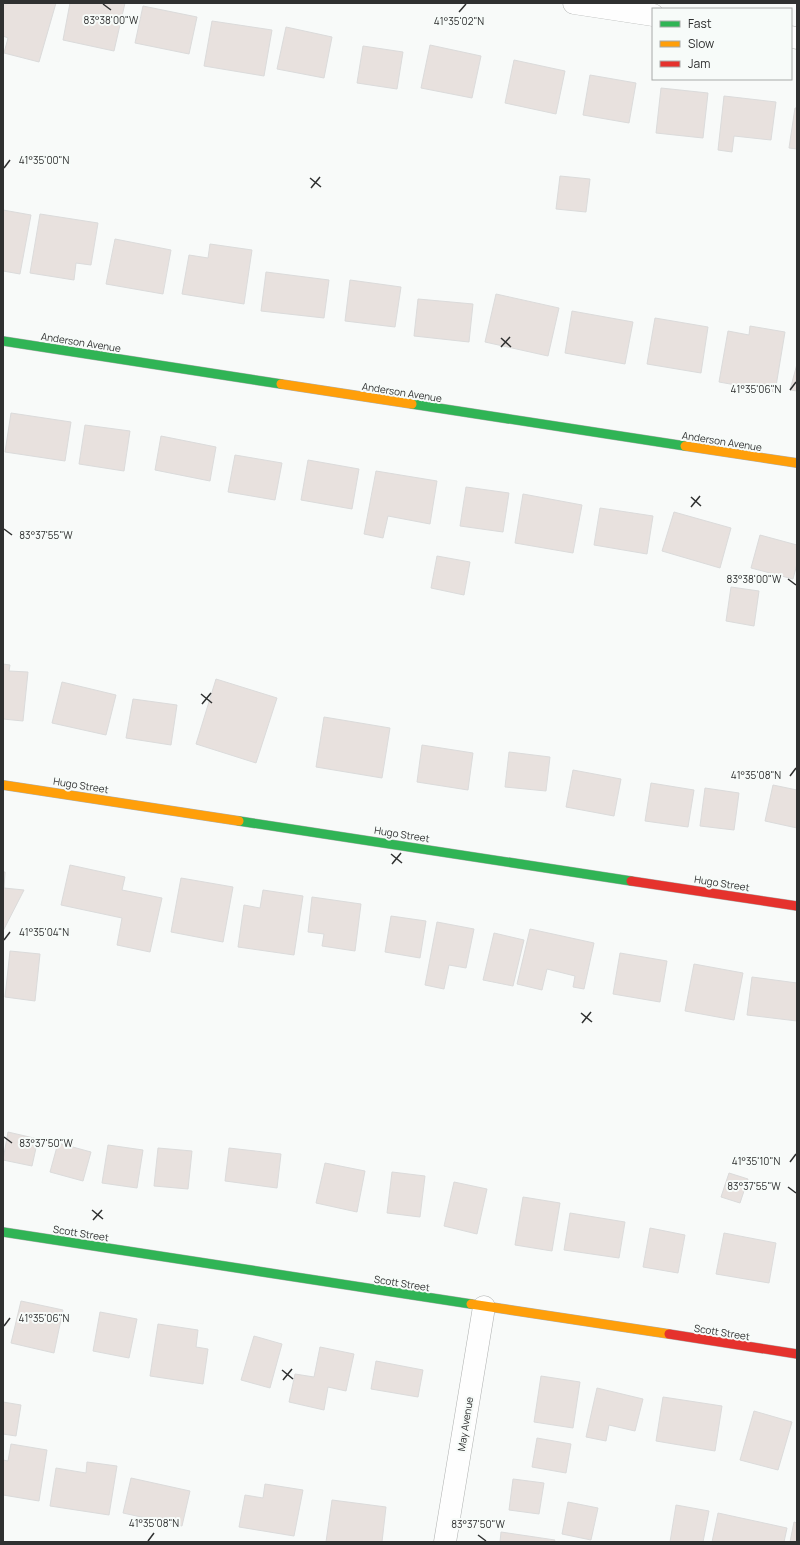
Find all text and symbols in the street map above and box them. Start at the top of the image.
legend [652,8,792,80]
text: 83°38'00"W [84,13,139,27]
text: 41°35'02"N [434,14,484,28]
text: Fast [688,15,712,32]
text: Slow [688,35,714,52]
text: Jam [688,55,710,72]
text: 41°35'00"N [19,153,70,167]
street label: Anderson Avenue [40,329,122,355]
street label: Anderson Avenue [361,379,443,405]
text: 41°35'06"N [731,382,782,396]
street label: Anderson Avenue [681,428,763,454]
text: 83°37'55"W [19,528,73,542]
text: 83°38'00"W [727,572,782,586]
text: 41°35'08"N [731,768,781,782]
street label: Hugo Street [52,774,110,796]
street label: Hugo Street [373,823,431,845]
street label: Hugo Street [693,872,751,894]
text: 41°35'04"N [19,925,69,939]
text: 83°37'50"W [19,1136,73,1150]
text: 41°35'10"N [732,1154,780,1168]
text: 83°37'55"W [727,1179,781,1193]
street label: Scott Street [52,1222,110,1244]
street label: Scott Street [373,1272,431,1294]
text: 41°35'06"N [19,1311,70,1325]
street label: Scott Street [693,1321,751,1343]
street label: May Avenue [454,1396,476,1452]
text: 41°35'08"N [129,1516,179,1530]
text: 83°37'50"W [451,1517,505,1531]

